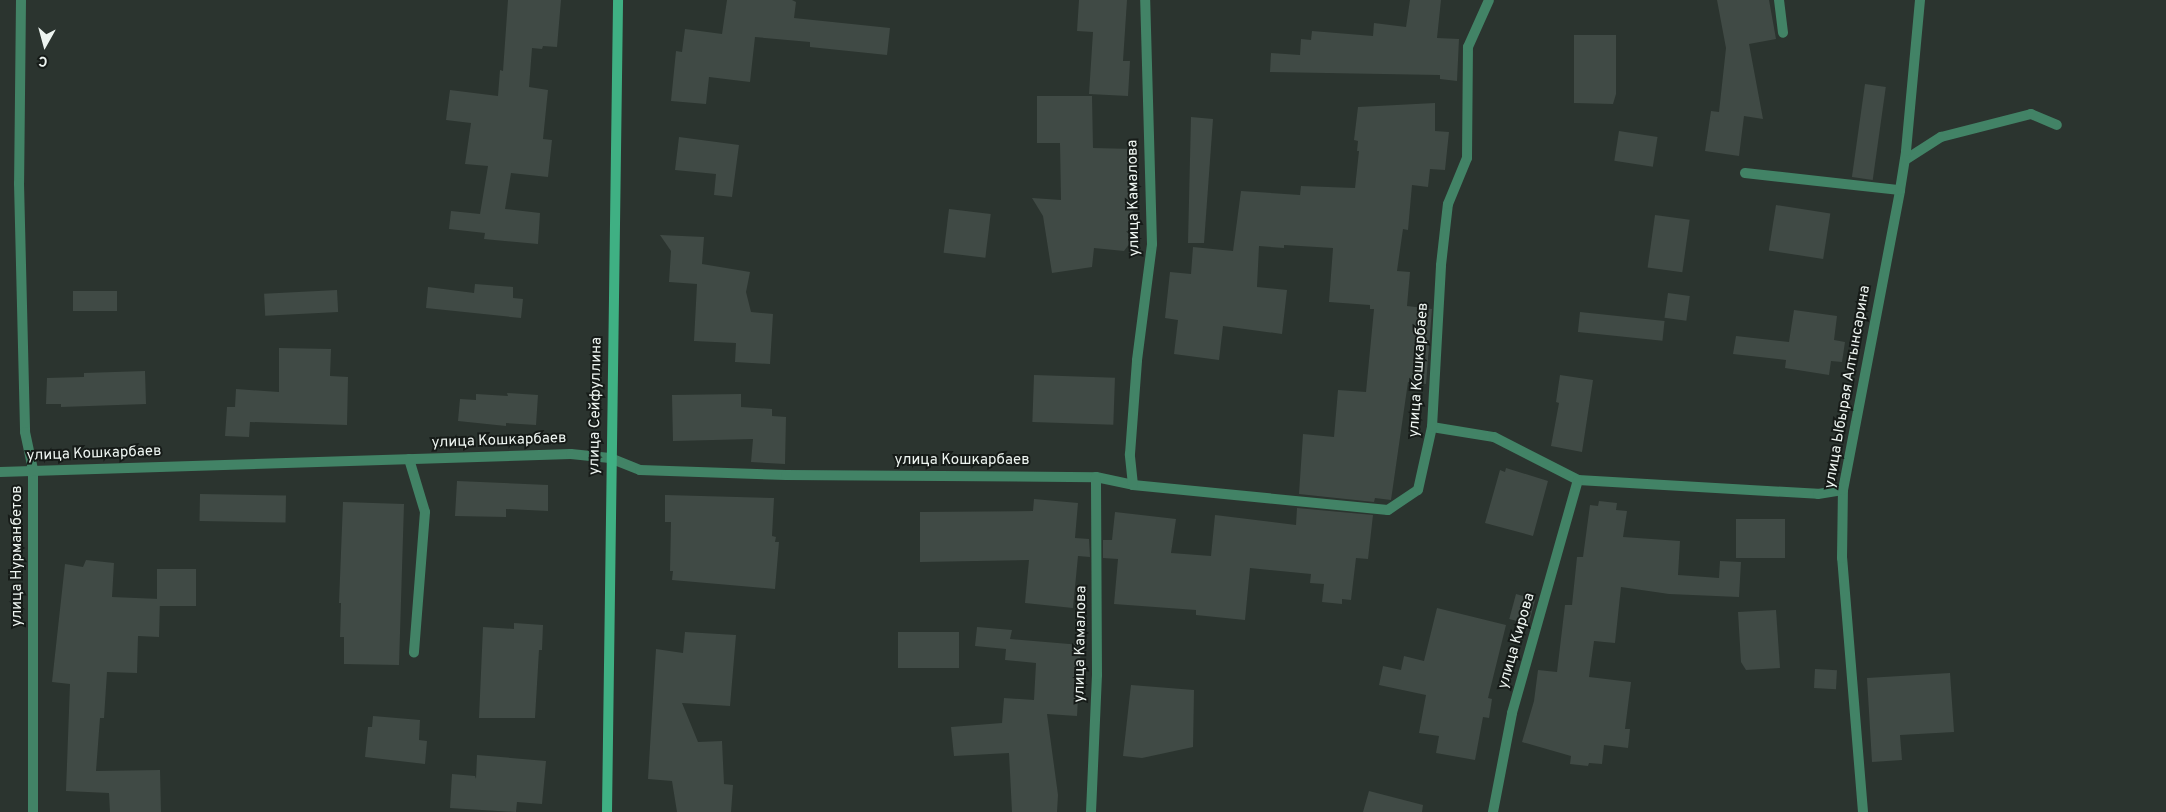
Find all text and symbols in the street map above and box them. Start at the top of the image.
north arrow [20,20,70,70]
text: С [38,51,49,69]
street label: улица Камалова [1124,139,1144,257]
street label: улица Ыбырая Алтынсарина [1821,284,1875,490]
street label: улица Кошкарбаев [1405,302,1433,438]
street label: улица Сейфуллина [586,337,606,475]
street label: улица Кошкарбаев [431,430,567,452]
street label: улица Кошкарбаев [26,443,162,465]
street label: улица Кошкарбаев [894,452,1030,470]
street label: улица Нурманбетов [9,485,27,627]
street label: улица Камалова [1071,585,1091,703]
street label: улица Кирова [1495,591,1539,691]

